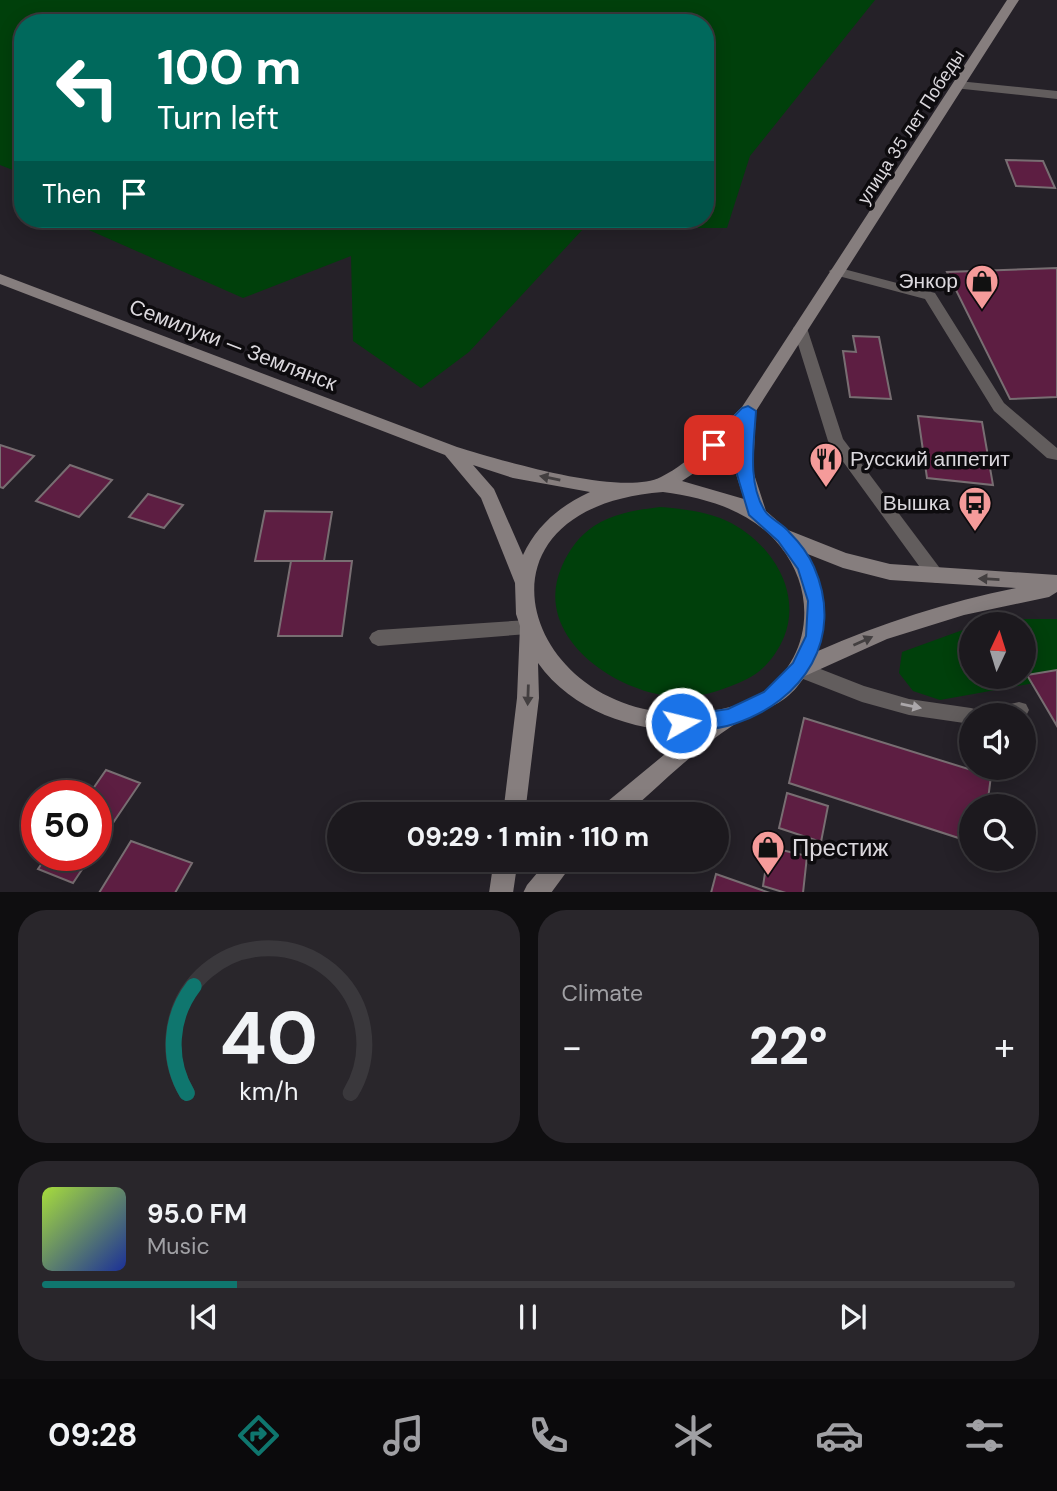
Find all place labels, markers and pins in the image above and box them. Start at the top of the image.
shop icon: Энкор [963,262,1001,311]
place label: Энкор [899,267,958,295]
pin [684,415,744,475]
restaurant icon: Русский аппетит [807,440,845,489]
place label: Русский аппетит [850,445,1010,473]
bus stop icon: Вышка [956,484,994,533]
place label: Вышка [883,489,950,517]
shop icon: Престиж [749,828,787,877]
place label: Престиж [792,832,888,863]

